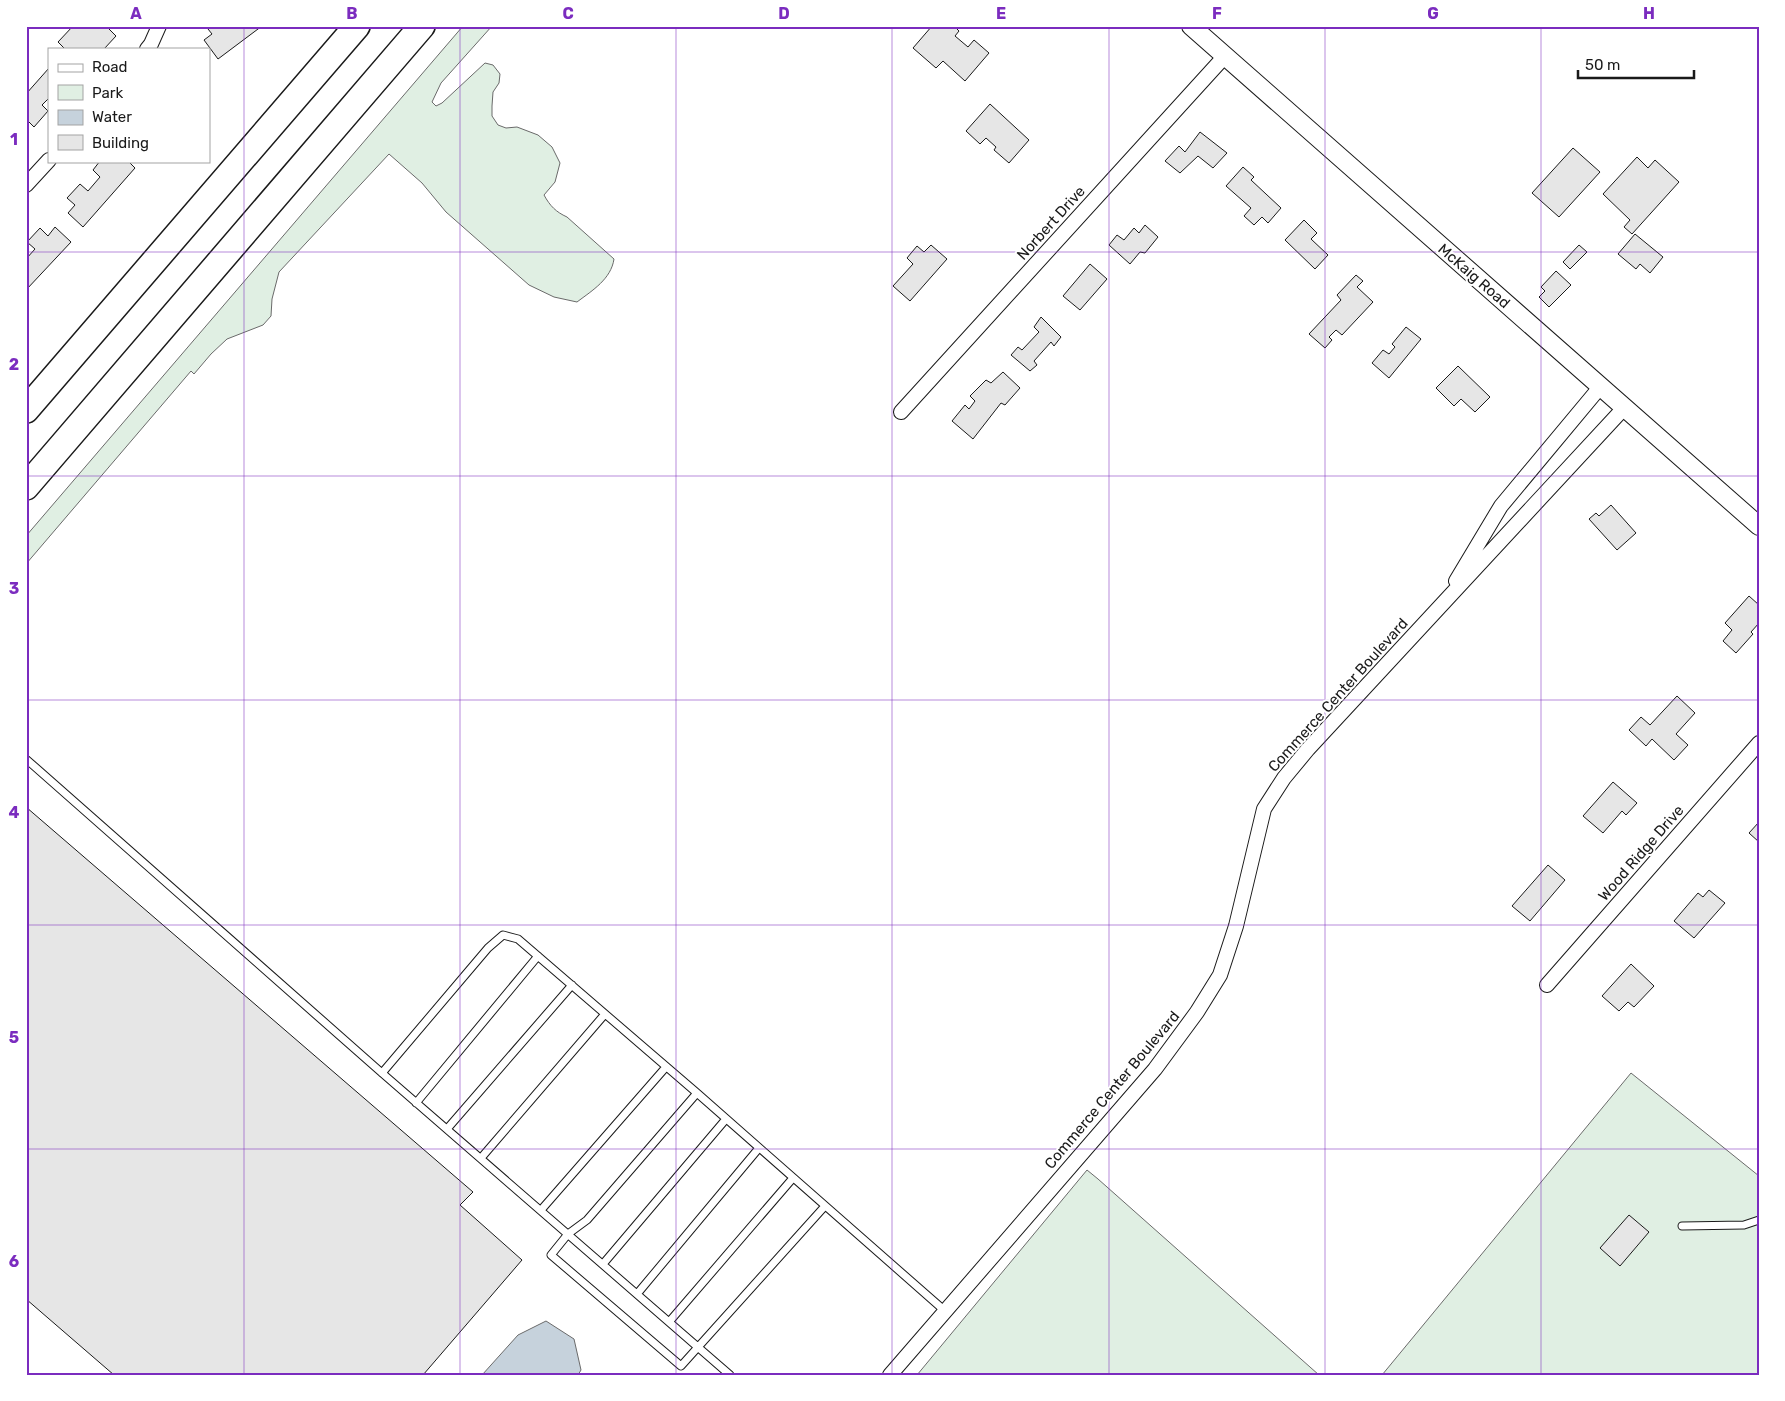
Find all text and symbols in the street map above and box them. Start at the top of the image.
text: A [130,4,142,23]
text: B [346,4,358,23]
text: C [562,4,574,23]
text: D [778,4,790,23]
text: E [996,4,1006,23]
text: F [1212,4,1222,23]
text: G [1427,4,1439,23]
text: H [1643,4,1655,23]
legend [48,48,210,162]
scale bar [1578,48,1694,80]
text: 50 m [1585,56,1620,74]
text: Road [92,58,128,76]
text: Park [92,84,123,102]
text: Water [92,108,132,126]
text: 1 [10,130,18,149]
text: Building [92,134,149,152]
street label: Norbert Drive [1013,182,1089,264]
street label: McKaig Road [1434,240,1514,312]
text: 2 [9,355,19,374]
text: 3 [9,579,19,598]
street label: Commerce Center Boulevard [1264,614,1412,776]
street label: Wood Ridge Drive [1595,801,1687,905]
text: 4 [9,803,20,822]
street label: Commerce Center Boulevard [1041,1007,1183,1173]
text: 5 [9,1028,19,1047]
text: 6 [9,1252,19,1271]

